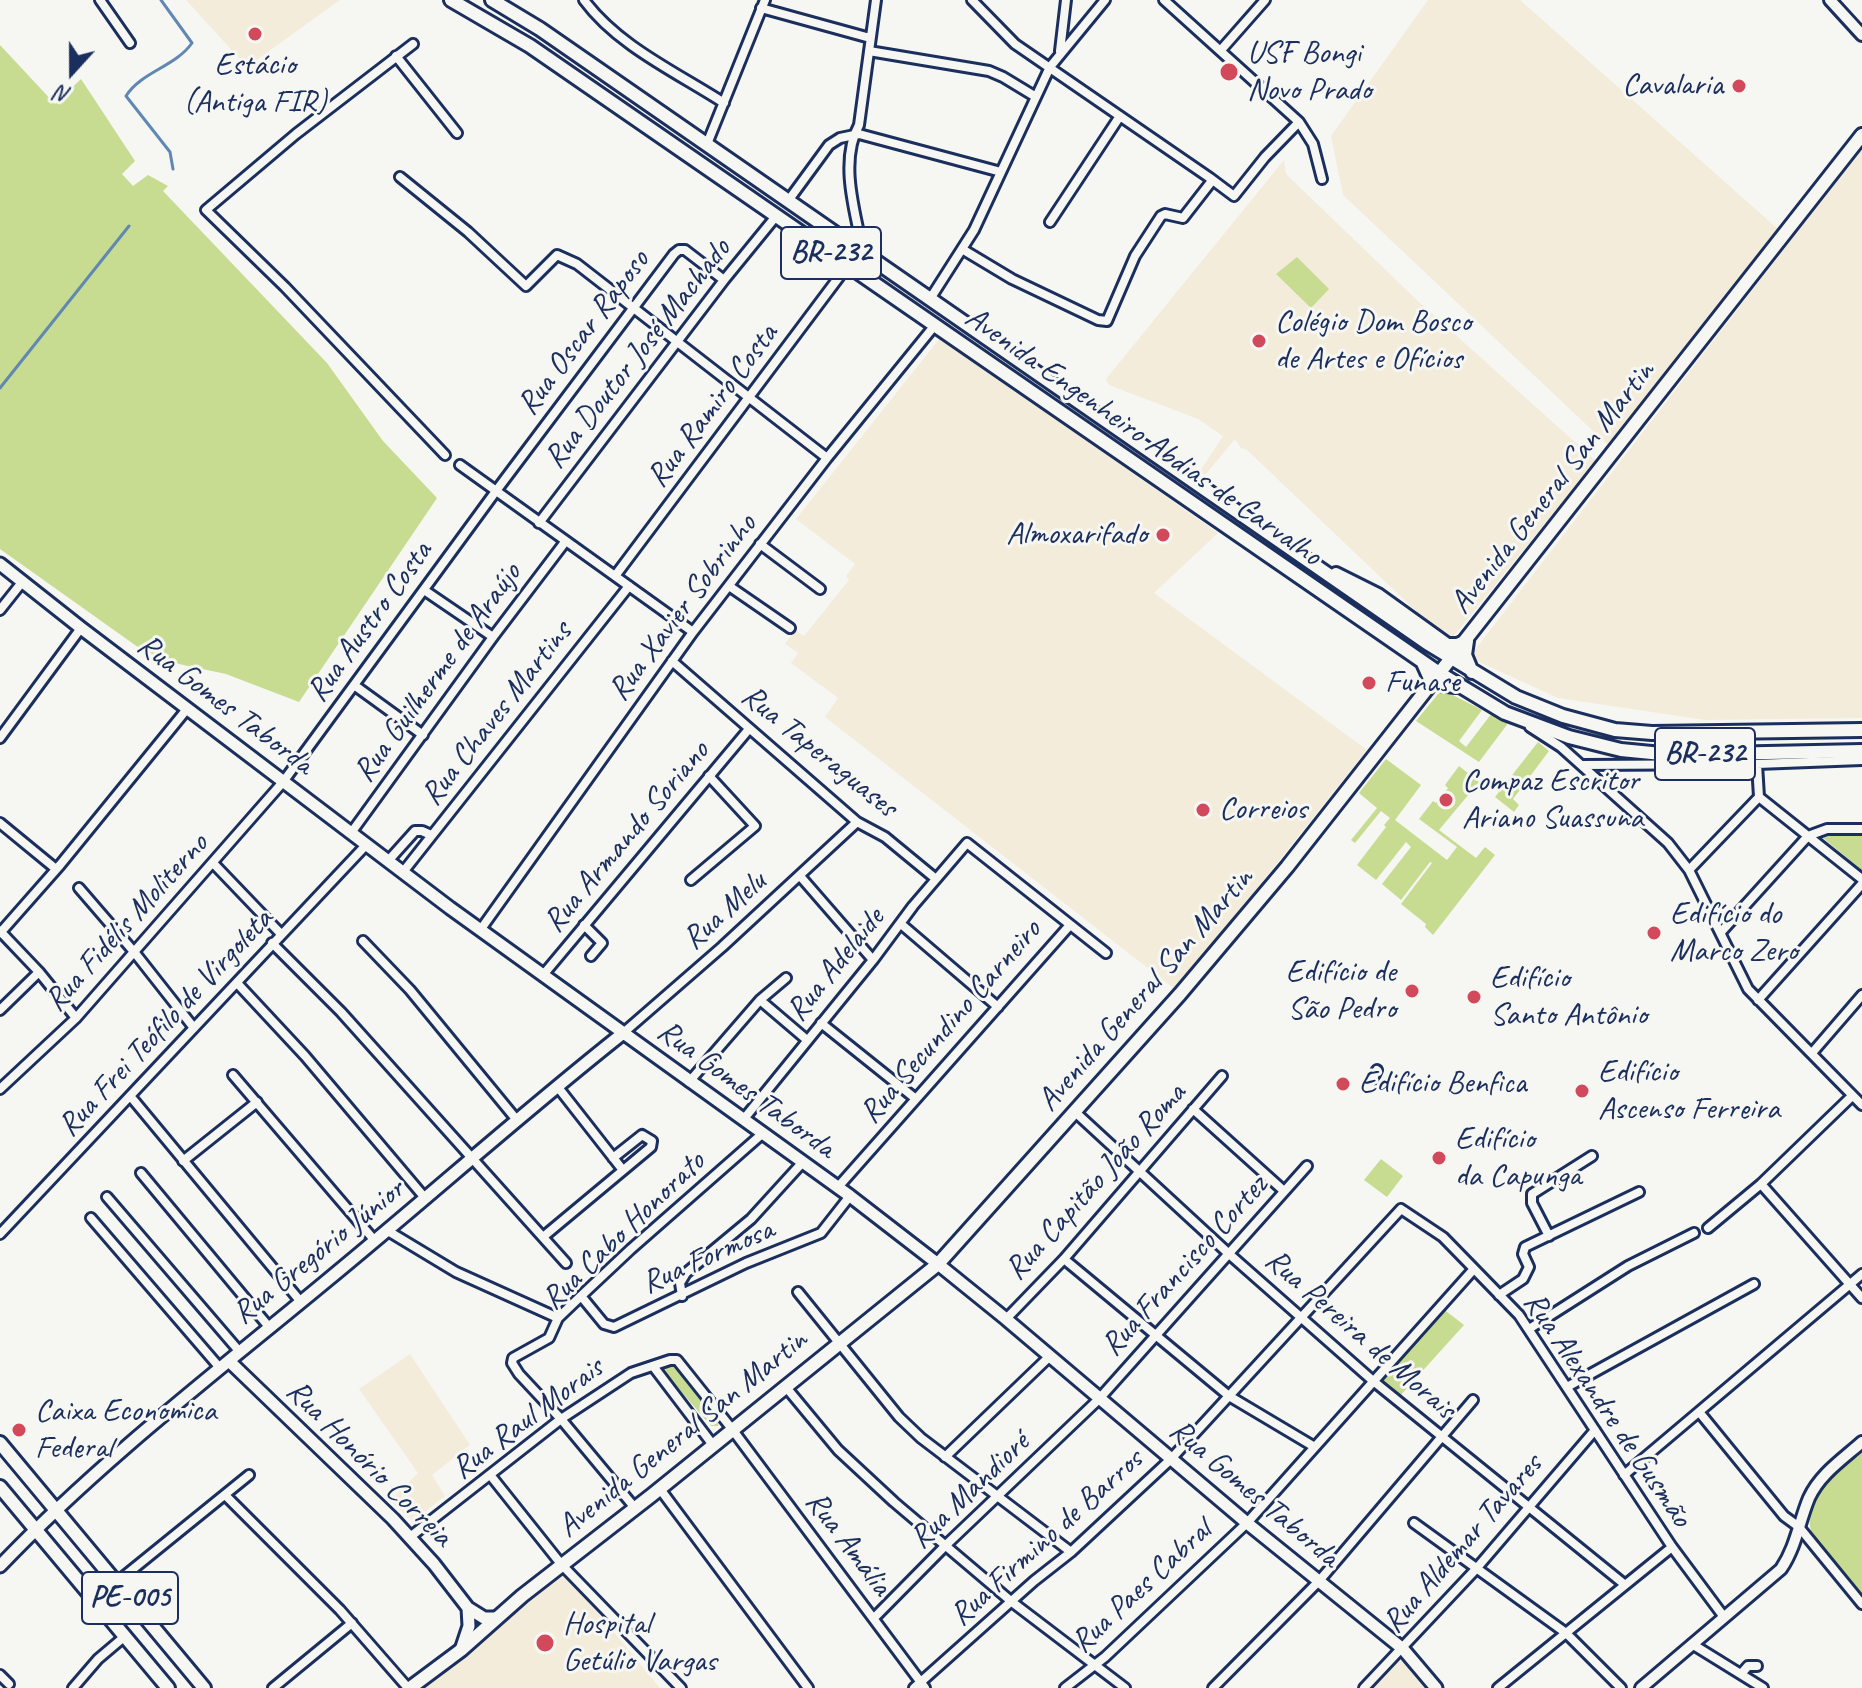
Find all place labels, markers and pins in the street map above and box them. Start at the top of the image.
marker: Estácio (Antiga FIR) [246,25,264,43]
place label: USF Bongi Novo Prado [1247,35,1371,110]
place label: Estácio (Antiga FIR) [183,47,327,122]
marker: USF Bongi Novo Prado [1218,61,1240,83]
place label: Cavalaria [1622,67,1723,105]
marker: Cavalaria [1730,77,1748,95]
place label: Colégio Dom Bosco de Artes e Ofícios [1275,304,1471,379]
marker: Colégio Dom Bosco de Artes e Ofícios [1250,332,1268,350]
place label: Almoxarifado [1006,516,1147,554]
marker: Almoxarifado [1154,526,1172,544]
place label: Funase [1385,664,1460,702]
marker: Funase [1360,674,1378,692]
place label: Compaz Escritor Ariano Suassuna [1462,763,1643,838]
place label: Correios [1219,791,1307,829]
marker: Compaz Escritor Ariano Suassuna [1437,791,1455,809]
marker: Correios [1194,801,1212,819]
place label: Edifício do Marco Zero [1670,896,1797,971]
marker: Edifício do Marco Zero [1645,924,1663,942]
place label: Edifício de São Pedro [1286,954,1396,1029]
place label: Edifício Santo Antônio [1490,960,1647,1035]
marker: Edifício de São Pedro [1403,982,1421,1000]
marker: Edifício Santo Antônio [1465,988,1483,1006]
place label: Edifício Ascenso Ferreira [1598,1054,1780,1129]
place label: Edifício Benfica [1359,1065,1526,1103]
marker: Edifício Benfica [1334,1075,1352,1093]
marker: Edifício Ascenso Ferreira [1573,1082,1591,1100]
place label: Edifício da Capunga [1455,1121,1581,1196]
marker: Edifício da Capunga [1430,1149,1448,1167]
place label: Caixa Economica Federal [35,1393,216,1468]
marker: Caixa Economica Federal [10,1421,28,1439]
place label: Hospital Getúlio Vargas [563,1606,717,1681]
marker: Hospital Getúlio Vargas [534,1632,556,1654]

